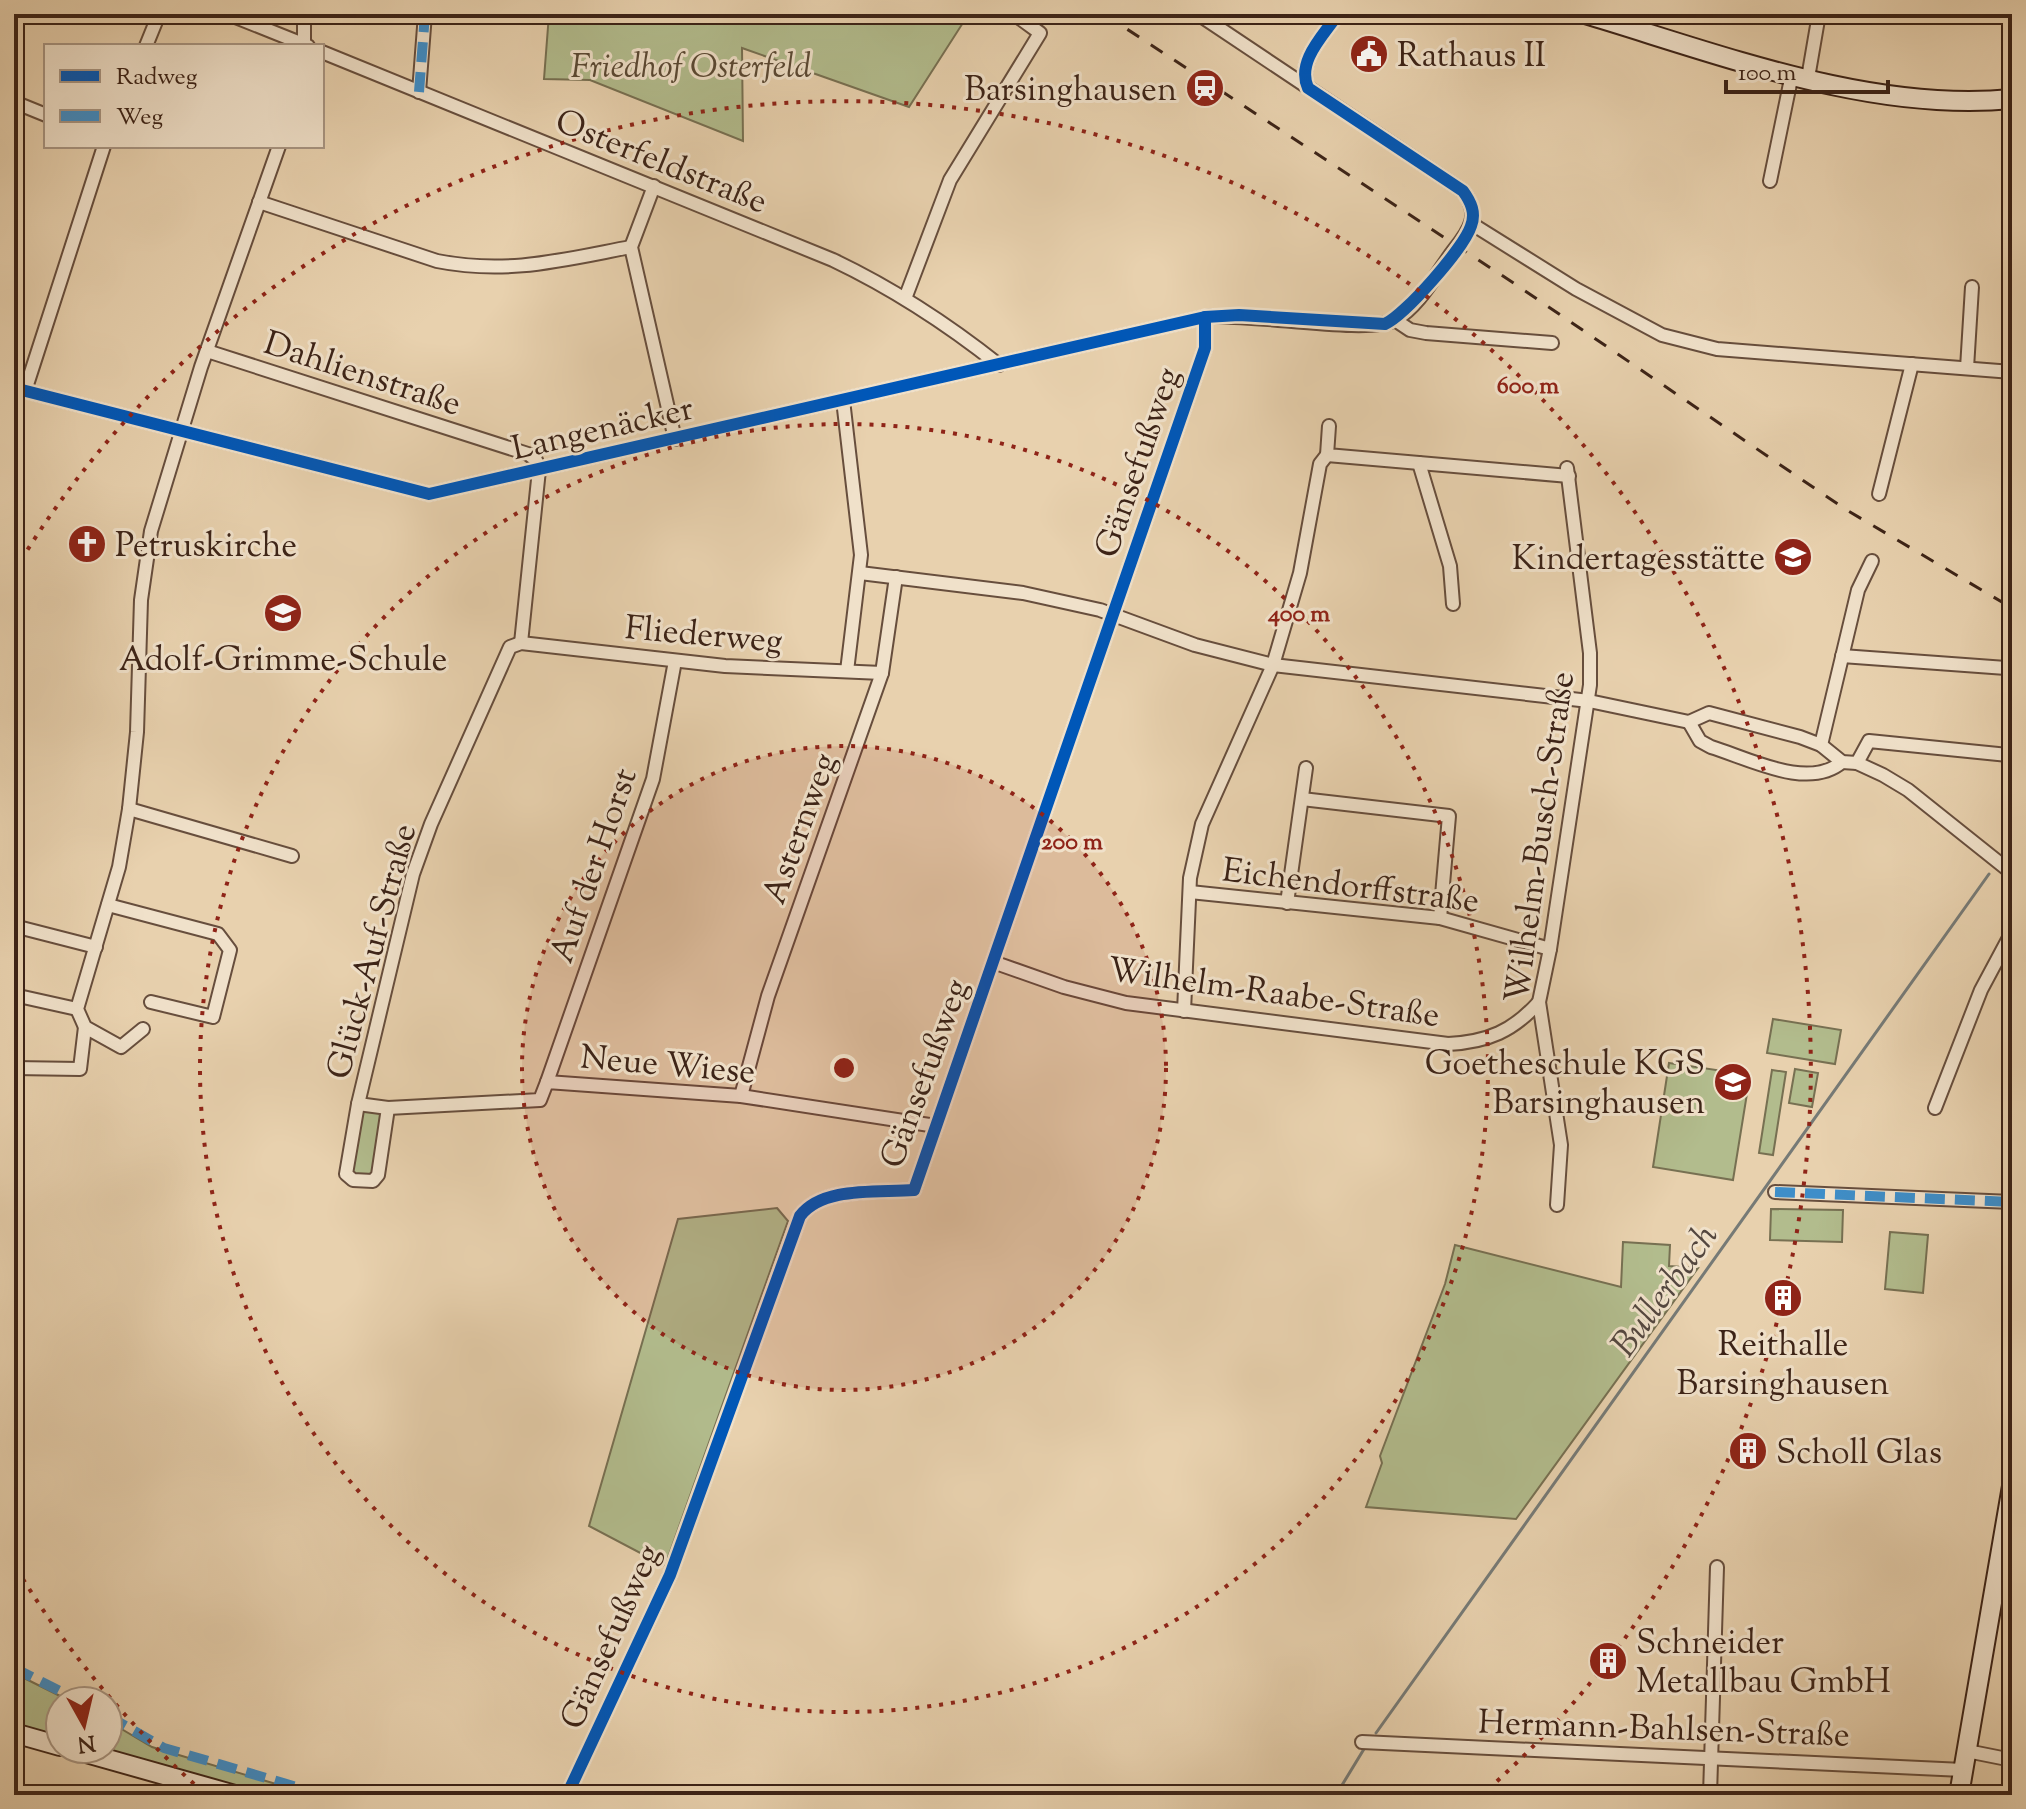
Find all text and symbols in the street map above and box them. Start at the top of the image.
public building icon: Rathaus II [1348,33,1390,75]
place label: Rathaus II [1397,33,1546,82]
legend [44,44,324,148]
park label: Friedhof Osterfeld [570,44,812,93]
scale bar [1726,44,1888,94]
text: 100 m [1738,57,1796,91]
text: Radweg [116,61,198,95]
place label: Barsinghausen [964,67,1177,116]
station icon: Barsinghausen [1184,67,1226,109]
street label: Osterfeldstraße [547,98,774,228]
text: Weg [116,101,163,135]
street label: Dahlienstraße [257,320,467,430]
street label: Gänsefußweg [1084,362,1195,565]
text: 600 m [1497,370,1559,404]
street label: Langenäcker [507,386,699,475]
church icon: Petruskirche [66,523,108,565]
place label: Petruskirche [115,523,297,572]
place label: Kindertagesstätte [1512,536,1765,585]
school or university icon: Kindertagesstätte [1772,536,1814,578]
school or university icon: Adolf-Grimme-Schule [262,592,304,634]
text: 400 m [1267,598,1330,632]
street label: Fliederweg [623,605,785,668]
place label: Adolf-Grimme-Schule [119,637,447,686]
street label: Wilhelm-Busch-Straße [1494,669,1589,1006]
street label: Asternweg [751,747,851,911]
street label: Auf der Horst [539,762,652,970]
street label: Glück-Auf-Straße [316,819,431,1085]
text: 200 m [1041,826,1103,860]
street label: Eichendorffstraße [1219,847,1482,928]
street label: Wilhelm-Raabe-Straße [1104,947,1443,1042]
street label: Gänsefußweg [869,973,983,1176]
street label: Neue Wiese [578,1034,757,1099]
place label: Goetheschule KGS Barsinghausen [1425,1041,1705,1129]
centre of rings [830,1054,858,1082]
school or university icon: Goetheschule KGS Barsinghausen [1712,1061,1754,1103]
water label: Bullerbach [1600,1214,1733,1369]
building icon: Reithalle Barsinghausen [1762,1277,1804,1319]
place label: Reithalle Barsinghausen [1677,1322,1889,1410]
building icon: Scholl Glas [1727,1430,1769,1472]
place label: Scholl Glas [1776,1430,1942,1479]
street label: Gänsefußweg [550,1537,675,1738]
place label: Schneider Metallbau GmbH [1636,1620,1891,1708]
building icon: Schneider Metallbau GmbH [1587,1640,1629,1682]
north arrow [44,1685,124,1765]
street label: Hermann-Bahlsen-Straße [1477,1700,1851,1761]
text: N [75,1725,97,1759]

